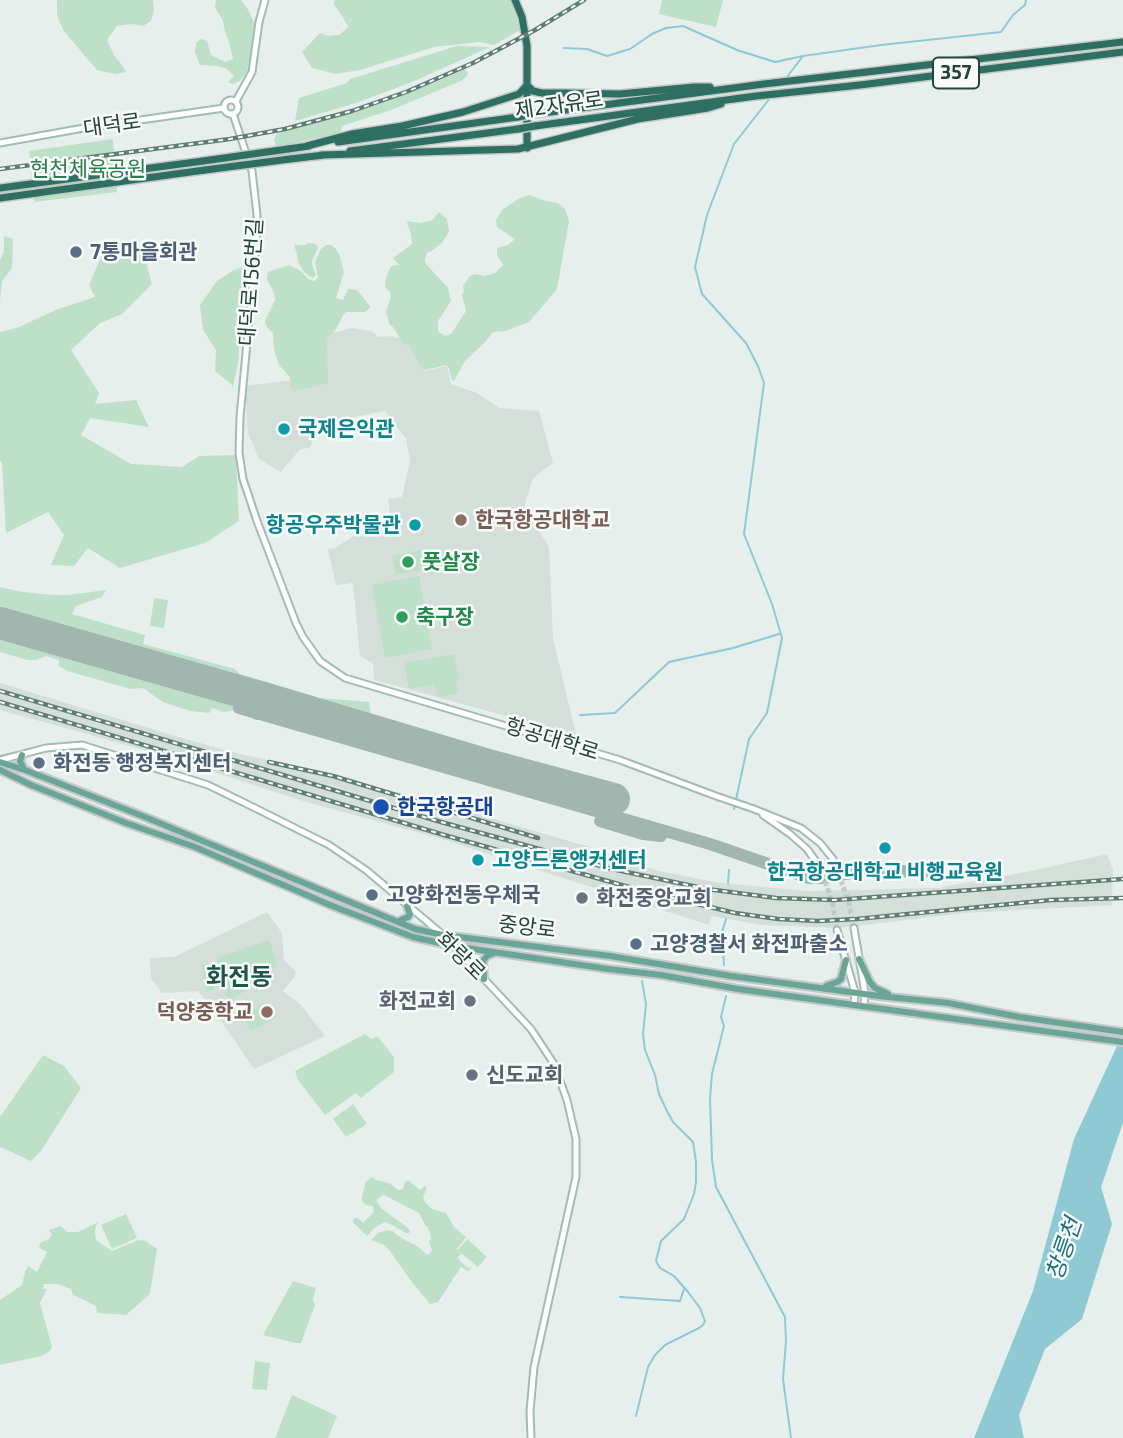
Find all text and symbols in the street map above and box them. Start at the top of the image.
road number: 357 [933,58,979,88]
street label: 제2자유로 [513,86,605,124]
street label: 대덕로 [82,108,142,142]
park label: 현천체육공원 [30,156,146,182]
street label: 대덕로156번길 [234,217,268,347]
place label: 7통마을회관 [90,239,198,265]
marker: 7통마을회관 [68,244,84,260]
place label: 국제은익관 [298,416,395,442]
marker: 국제은익관 [276,421,292,437]
place label: 한국항공대학교 [475,507,610,533]
place label: 항공우주박물관 [266,512,401,538]
marker: 한국항공대학교 [453,512,469,528]
marker: 항공우주박물관 [407,517,423,533]
place label: 풋살장 [422,549,480,575]
marker: 풋살장 [400,554,416,570]
place label: 축구장 [416,604,474,630]
marker: 축구장 [394,609,410,625]
street label: 항공대학로 [502,713,602,765]
place label: 화전동 행정복지센터 [53,750,231,776]
marker: 화전동 행정복지센터 [31,755,47,771]
place label: 한국항공대 [397,794,494,820]
marker: 한국항공대 [371,797,391,817]
marker: 한국항공대학교 비행교육원 [877,840,893,856]
place label: 고양드론앵커센터 [492,847,647,873]
marker: 고양드론앵커센터 [470,852,486,868]
place label: 한국항공대학교 비행교육원 [767,859,1003,885]
place label: 고양화전동우체국 [386,882,541,908]
place label: 화전중앙교회 [596,885,712,911]
marker: 고양화전동우체국 [364,887,380,903]
marker: 화전중앙교회 [574,890,590,906]
street label: 중앙로 [497,911,557,943]
street label: 화랑로 [432,927,490,985]
place label: 고양경찰서 화전파출소 [650,931,848,957]
marker: 고양경찰서 화전파출소 [628,936,644,952]
district label: 화전동 [206,963,272,991]
place label: 화전교회 [379,988,456,1014]
marker: 화전교회 [462,993,478,1009]
place label: 덕양중학교 [156,999,253,1025]
marker: 덕양중학교 [259,1004,275,1020]
place label: 신도교회 [486,1062,563,1088]
marker: 신도교회 [464,1067,480,1083]
water label: 창릉천 [1041,1214,1087,1284]

